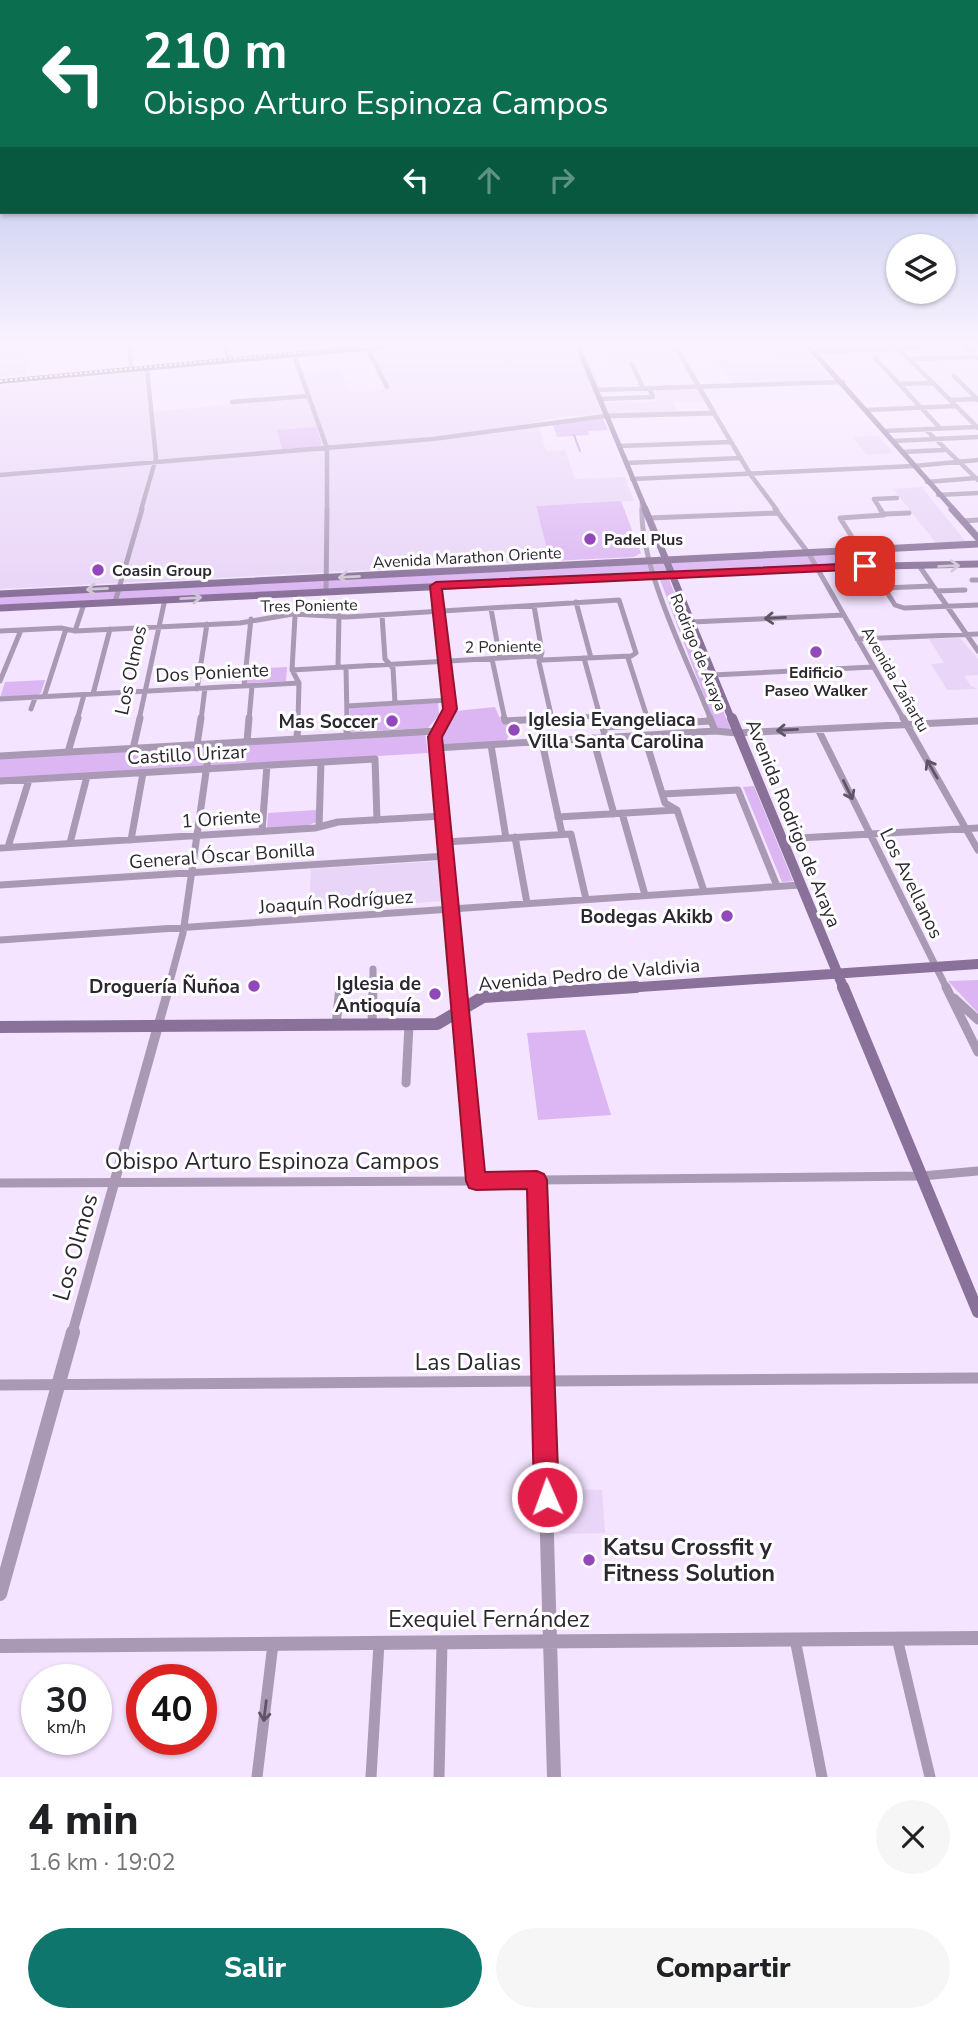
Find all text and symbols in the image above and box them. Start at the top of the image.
text: 210 m [143,18,287,85]
icon: left [28,28,119,119]
text: Obispo Arturo Espinoza Campos [143,82,608,125]
icon: left [397,161,435,199]
icon: ahead [470,161,508,199]
icon: right [543,161,581,199]
map controls [886,234,956,304]
button: layers [886,234,956,304]
place label: Padel Plus [604,529,683,551]
marker: Padel Plus [582,531,598,547]
pin [835,536,895,596]
street label: Avenida Marathon Oriente [372,542,562,574]
icon: arrive [846,547,884,585]
one-way arrow [937,559,960,572]
place label: Coasin Group [112,560,212,582]
marker: Coasin Group [90,562,106,578]
one-way arrow [338,570,361,583]
one-way arrow [86,583,109,596]
street label: Rodrigo de Araya [665,590,732,714]
one-way arrow [179,592,202,605]
street label: Tres Poniente [260,594,358,618]
one-way arrow [764,612,787,625]
street label: Los Olmos [109,623,153,717]
street label: Avenida Zañartu [856,623,934,736]
street label: 2 Poniente [464,635,542,659]
marker: Edificio Paseo Walker [808,644,824,660]
street label: Dos Poniente [155,657,269,689]
place label: Edificio Paseo Walker [765,662,868,702]
place label: Iglesia Evangeliaca Villa Santa Carolina [527,707,704,755]
place label: Mas Soccer [278,709,379,735]
marker: Mas Soccer [384,713,400,729]
street label: Avenida Rodrigo de Araya [739,715,847,931]
marker: Iglesia Evangeliaca Villa Santa Carolina [506,722,522,738]
one-way arrow [776,724,799,737]
street label: Castillo Urizar [127,739,248,771]
one-way arrow [925,760,939,780]
one-way arrow [841,779,855,800]
street label: 1 Oriente [180,803,262,835]
street label: Los Avellanos [873,824,949,943]
street label: General Óscar Bonilla [128,837,316,875]
street label: Joaquín Rodríguez [257,884,414,920]
place label: Bodegas Akikb [580,904,713,930]
marker: Bodegas Akikb [719,908,735,924]
street label: Avenida Pedro de Valdivia [477,952,701,998]
place label: Iglesia de Antioquía [335,971,421,1019]
place label: Droguería Ñuñoa [89,974,240,1000]
marker: Droguería Ñuñoa [246,978,262,994]
marker: Iglesia de Antioquía [427,986,443,1002]
street label: Obispo Arturo Espinoza Campos [105,1146,439,1177]
street label: Los Olmos [45,1190,106,1304]
street label: Las Dalias [415,1347,521,1378]
position arrow [510,1460,584,1534]
place label: Katsu Crossfit y Fitness Solution [603,1532,775,1589]
marker: Katsu Crossfit y Fitness Solution [581,1552,597,1568]
street label: Exequiel Fernández [388,1604,590,1635]
speed limit sign: 40 [126,1664,217,1755]
text: 30 [45,1677,88,1724]
one-way arrow [258,1699,271,1721]
text: km/h [47,1715,86,1739]
text: 4 min [28,1792,138,1849]
button: close [876,1800,950,1874]
text: 1.6 km · 19:02 [28,1847,175,1878]
button: Salir [28,1928,482,2008]
button: Compartir [496,1928,950,2008]

